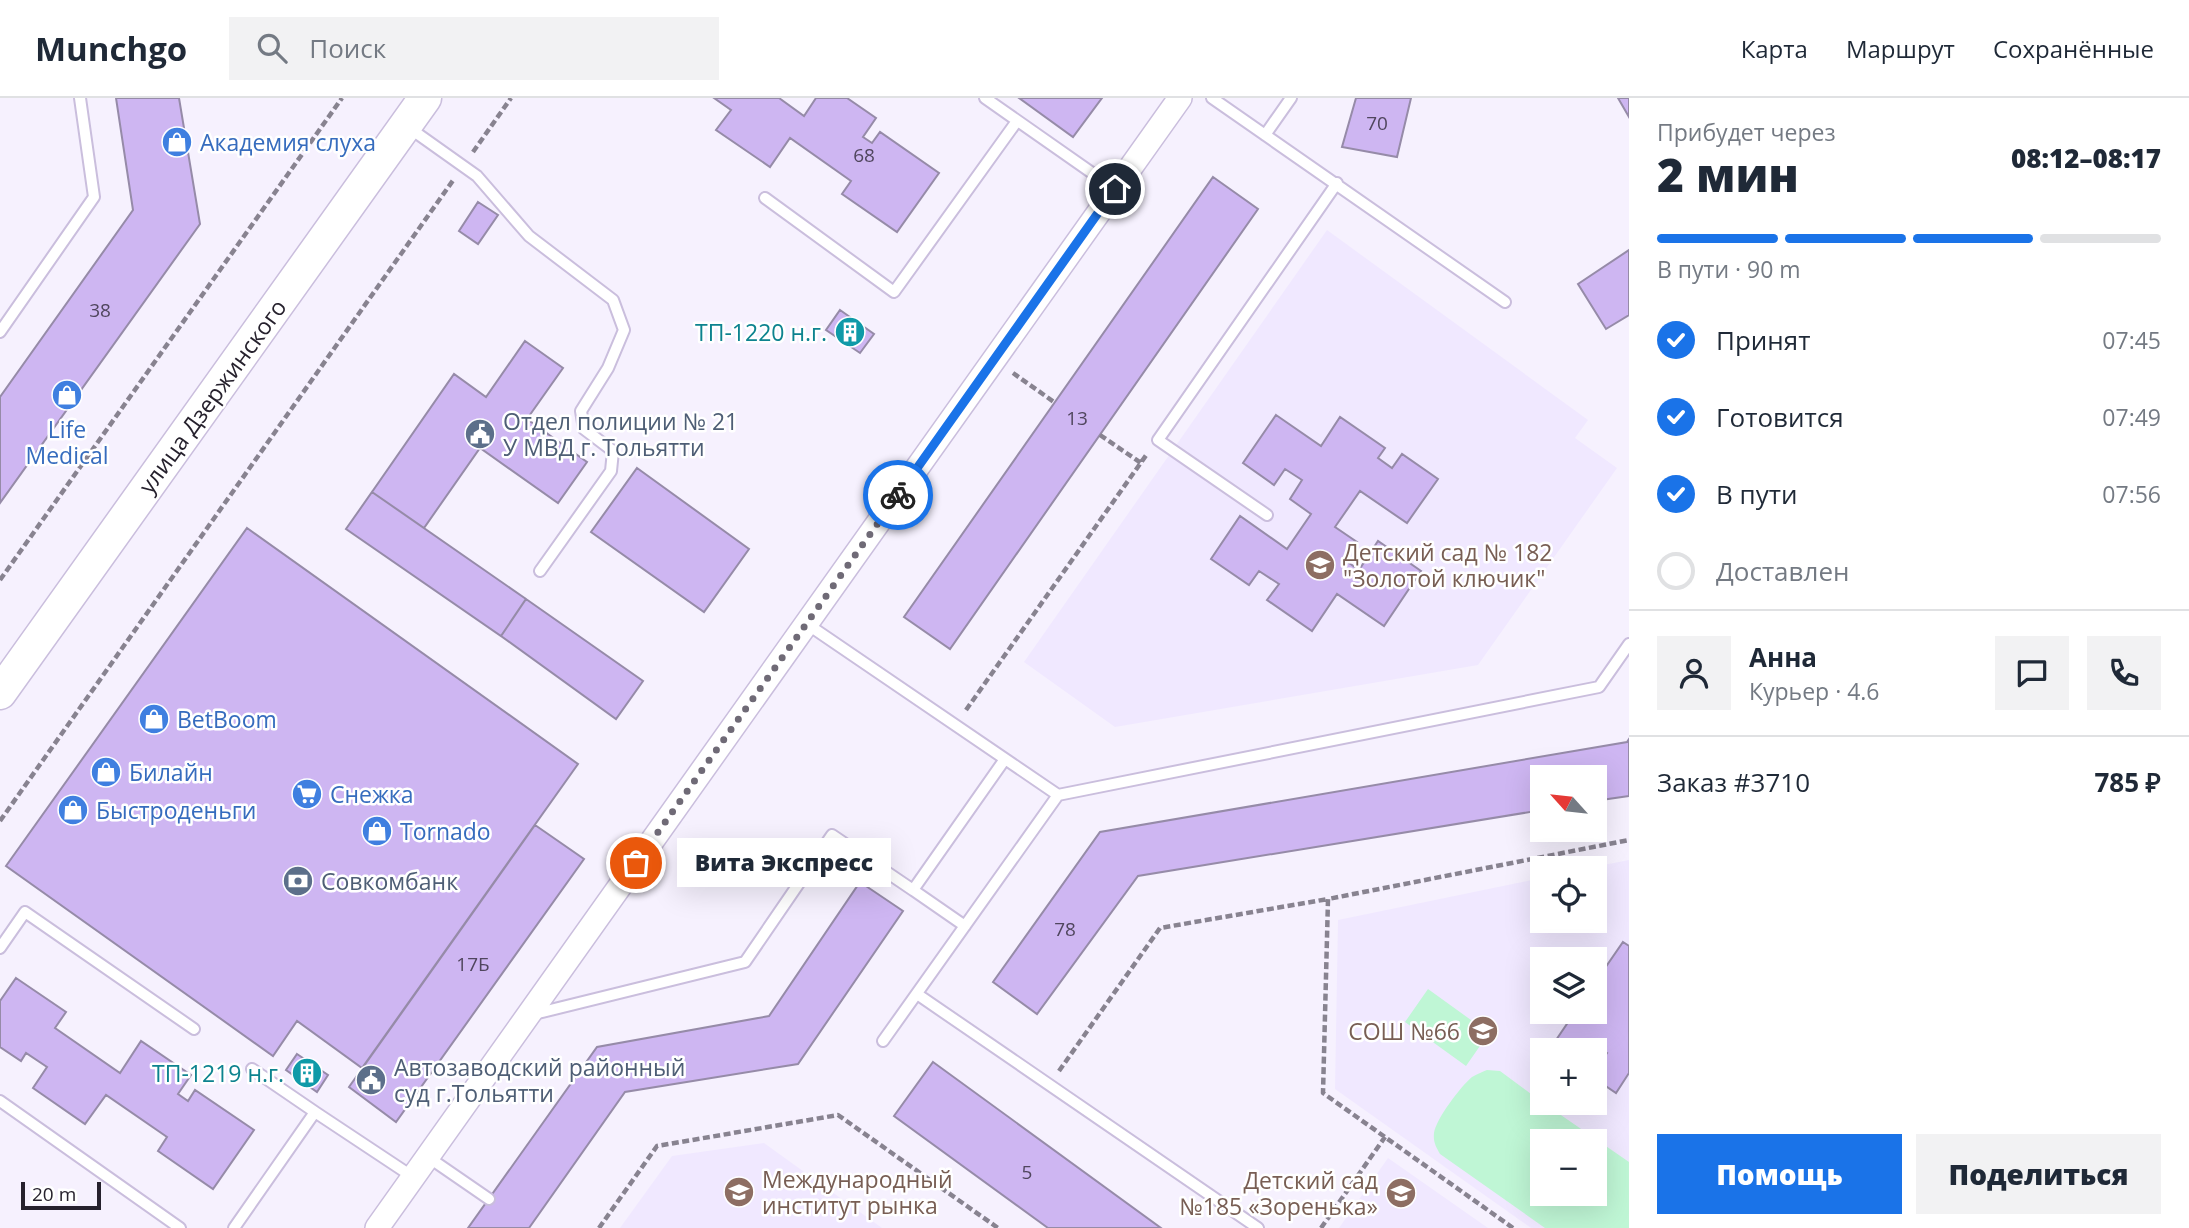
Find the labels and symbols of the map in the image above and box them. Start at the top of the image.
house number: 70 [1366,110,1388,136]
shop icon: Академия слуха [160,125,194,159]
place label: Академия слуха [200,126,376,158]
house number: 68 [853,142,875,168]
pin [1085,159,1145,219]
street label: улица Дзержинского [131,292,293,500]
house number: 38 [89,297,111,323]
building icon: ТП-1220 н.г. [833,315,867,349]
place label: ТП-1220 н.г. [695,316,827,348]
shop icon: Life Medical [50,378,84,412]
place label: Отдел полиции № 21 У МВД г. Тольятти [503,405,738,463]
house number: 13 [1066,405,1088,431]
place label: Life Medical [25,413,109,471]
public building icon: Отдел полиции № 21 У МВД г. Тольятти [463,417,497,451]
courier [863,460,933,530]
place label: Детский сад № 182 "Золотой ключик" [1343,536,1552,594]
school or university icon: Детский сад № 182 "Золотой ключик" [1303,548,1337,582]
shop icon: BetBoom [137,702,171,736]
place label: BetBoom [177,703,277,735]
shop icon: Билайн [89,755,123,789]
place label: Билайн [129,756,213,788]
north arrow [1530,765,1606,842]
supermarket icon: Снежка [290,777,324,811]
place label: Снежка [330,778,414,810]
shop icon: Быстроденьги [56,793,90,827]
place label: Быстроденьги [96,794,256,826]
shop icon: Tornado [360,814,394,848]
place label: Tornado [400,815,491,847]
pin [606,833,666,893]
callout: Вита Экспресс [678,838,892,888]
bank icon: Совкомбанк [281,864,315,898]
place label: Совкомбанк [321,865,458,897]
house number: 78 [1054,916,1076,942]
house number: 17Б [456,951,490,977]
school or university icon: СОШ №66 [1466,1014,1500,1048]
place label: СОШ №66 [1348,1015,1460,1047]
place label: Автозаводский районный суд г.Тольятти [394,1051,685,1109]
building icon: ТП-1219 н.г. [290,1056,324,1090]
place label: ТП-1219 н.г. [152,1057,284,1089]
public building icon: Автозаводский районный суд г.Тольятти [354,1063,388,1097]
house number: 5 [1022,1159,1032,1185]
place label: Международный институт рынка [762,1163,953,1221]
place label: Детский сад №185 «Зоренька» [1179,1164,1378,1222]
school or university icon: Международный институт рынка [722,1175,756,1209]
school or university icon: Детский сад №185 «Зоренька» [1384,1176,1418,1210]
scale bar [21,1179,102,1211]

